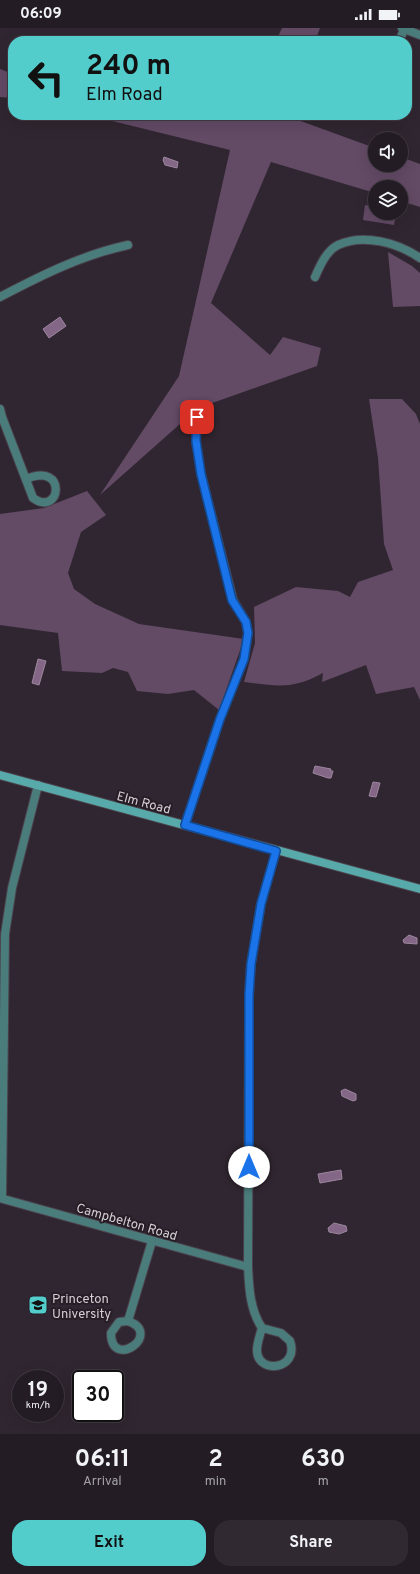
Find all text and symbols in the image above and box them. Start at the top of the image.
text: 06:09 [20,5,62,24]
text: 240 m [86,49,171,85]
icon: left [20,52,72,104]
text: Elm Road [86,84,163,107]
map controls [368,132,408,220]
button: sound [368,132,408,172]
button: layers [368,180,408,220]
pin [180,400,214,434]
icon: arrive [186,406,208,428]
street label: Elm Road [115,789,172,819]
position arrow [228,1146,270,1188]
street label: Campbelton Road [74,1201,179,1245]
place label: Princeton University [52,1292,111,1323]
school or university icon: Princeton University [27,1294,49,1316]
speed limit sign: 30 [72,1370,124,1422]
text: 19 [28,1378,48,1404]
text: km/h [26,1399,50,1412]
text: 06:11 [75,1445,130,1475]
text: 2 [208,1445,223,1475]
text: 630 [301,1445,345,1475]
text: Arrival [83,1474,122,1490]
text: min [205,1474,226,1490]
text: m [318,1474,329,1490]
button: Exit [12,1520,206,1566]
button: Share [214,1520,408,1566]

